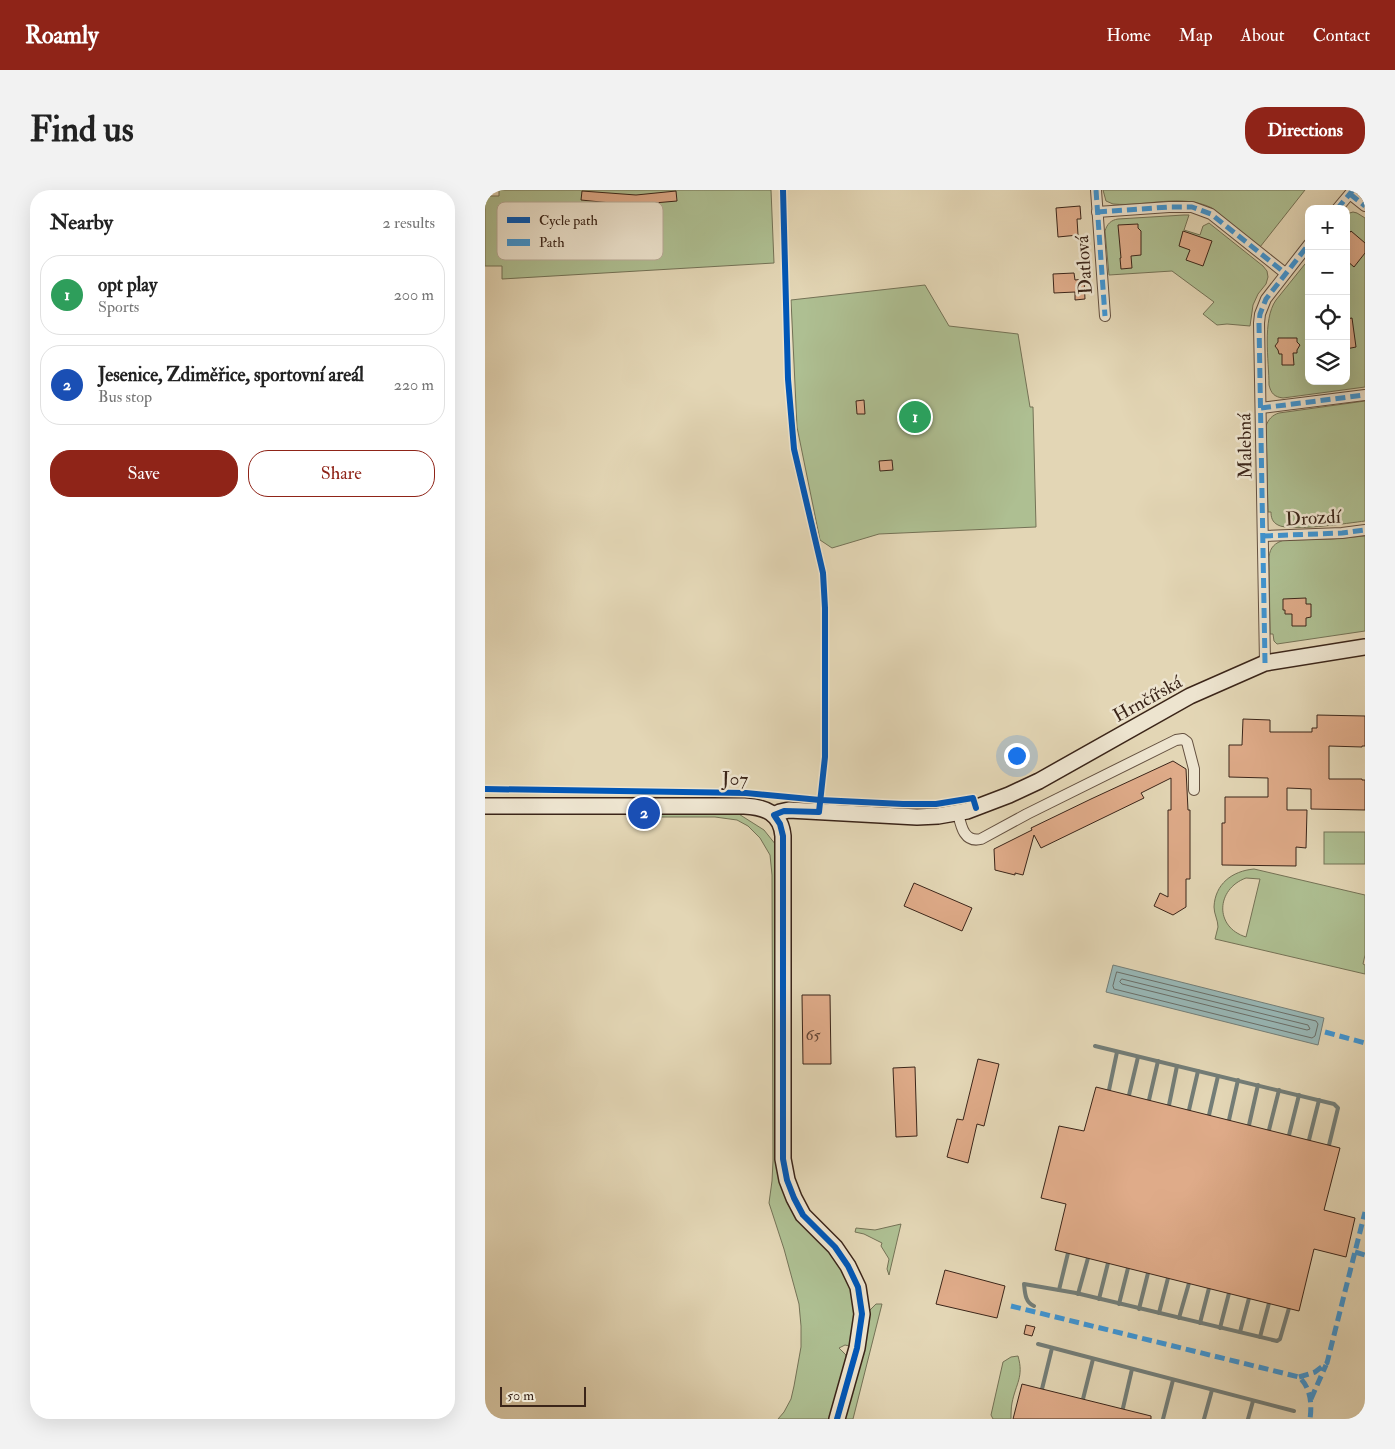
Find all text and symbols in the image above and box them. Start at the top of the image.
text: Roamly [25,20,99,51]
text: Home [1106,24,1151,47]
text: Map [1179,24,1213,47]
text: About [1241,24,1285,47]
text: Contact [1313,24,1370,47]
button: Directions [1245,107,1365,154]
text: Find us [30,108,134,152]
legend [497,202,663,260]
map controls [1305,205,1350,385]
button: + [1305,205,1350,250]
text: Nearby [50,209,113,236]
text: Cycle path [539,212,599,230]
text: 2 results [382,213,435,233]
text: Path [539,234,565,251]
street label: Datlová [1070,234,1098,295]
button: − [1305,250,1350,295]
text: opt play [98,273,157,297]
text: 1 [64,285,70,305]
text: 200 m [394,285,434,305]
button: locate [1305,295,1350,340]
text: Sports [98,297,139,317]
button: layers [1305,340,1350,385]
text: Jesenice, Zdiměřice, sportovní areál [98,363,364,387]
text: 2 [63,375,71,395]
text: 220 m [394,375,434,395]
text: Bus stop [98,387,152,407]
pin: 1 [899,398,931,436]
street label: Malebná [1232,413,1258,479]
button: Save [50,450,238,497]
button: Share [248,450,435,497]
street label: Drozdí [1285,504,1343,531]
street label: Hrnčířská [1109,670,1186,728]
your location [1004,743,1030,769]
street label: J07 [720,767,749,791]
pin: 2 [628,794,660,832]
house number: 65 [805,1025,821,1045]
scale bar [500,1384,586,1407]
text: 50 m [507,1387,534,1404]

